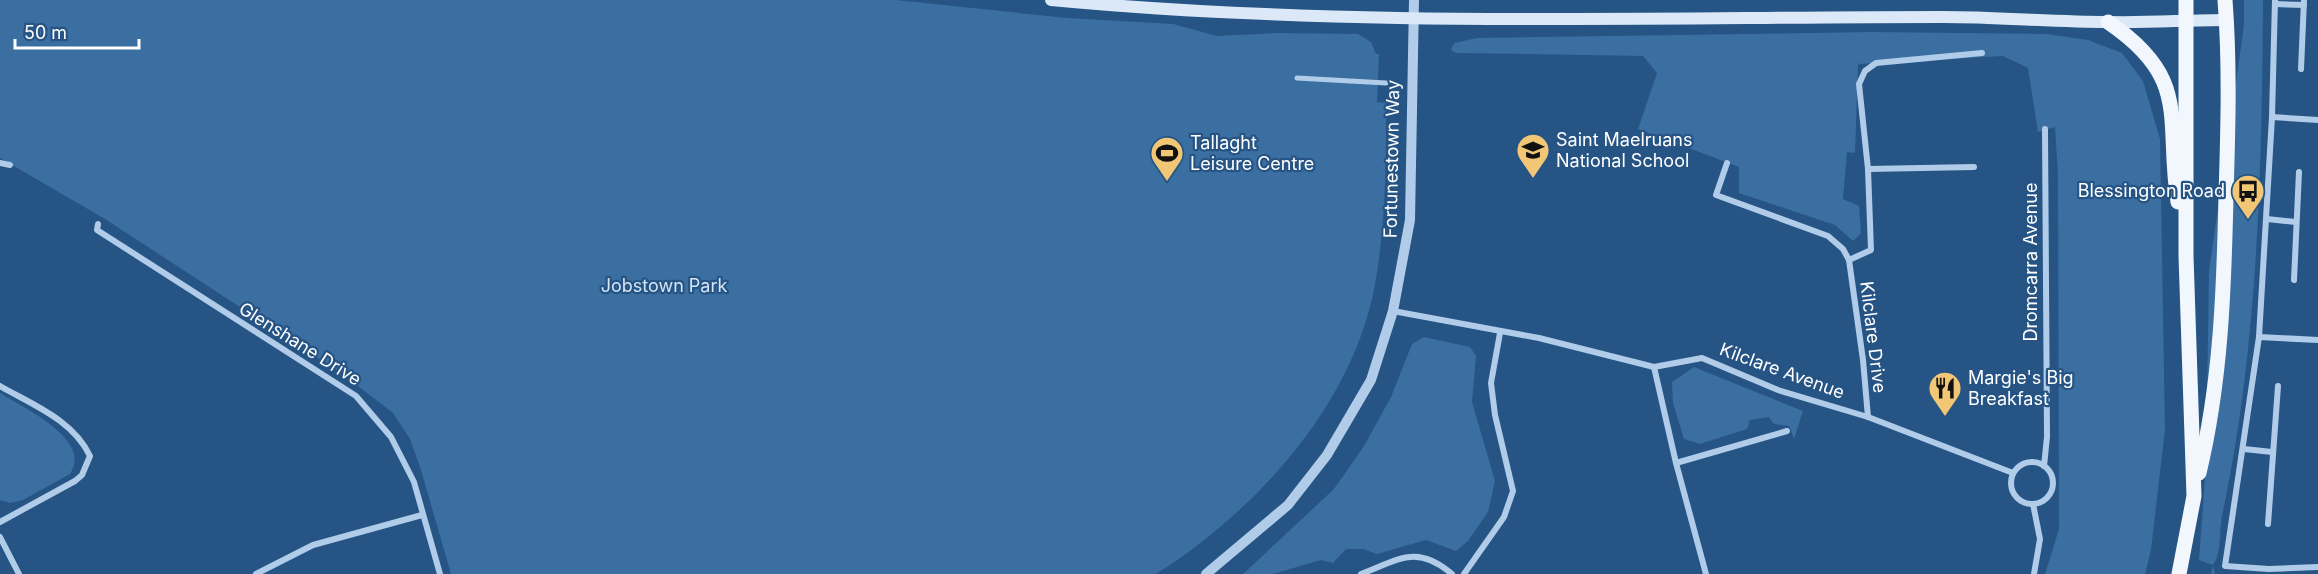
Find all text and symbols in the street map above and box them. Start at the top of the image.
scale bar [15,12,140,50]
text: 50 m [24,22,67,43]
street label: Fortunestown Way [1380,80,1403,238]
place label: Saint Maelruans National School [1556,129,1693,171]
place label: Tallaght Leisure Centre [1190,132,1314,174]
school or university icon: Saint Maelruans National School [1515,132,1551,179]
sports icon: Tallaght Leisure Centre [1149,135,1185,182]
bus stop icon: Blessington Road [2230,173,2266,220]
place label: Blessington Road [2078,180,2225,201]
street label: Dromcarra Avenue [2020,183,2041,341]
park label: Jobstown Park [601,275,727,296]
street label: Kilclare Drive [1856,280,1891,394]
street label: Glenshane Drive [235,298,365,390]
street label: Kilclare Avenue [1717,338,1847,403]
place label: Margie's Big Breakfast [1968,367,2074,409]
restaurant icon: Margie's Big Breakfast [1927,370,1963,417]

